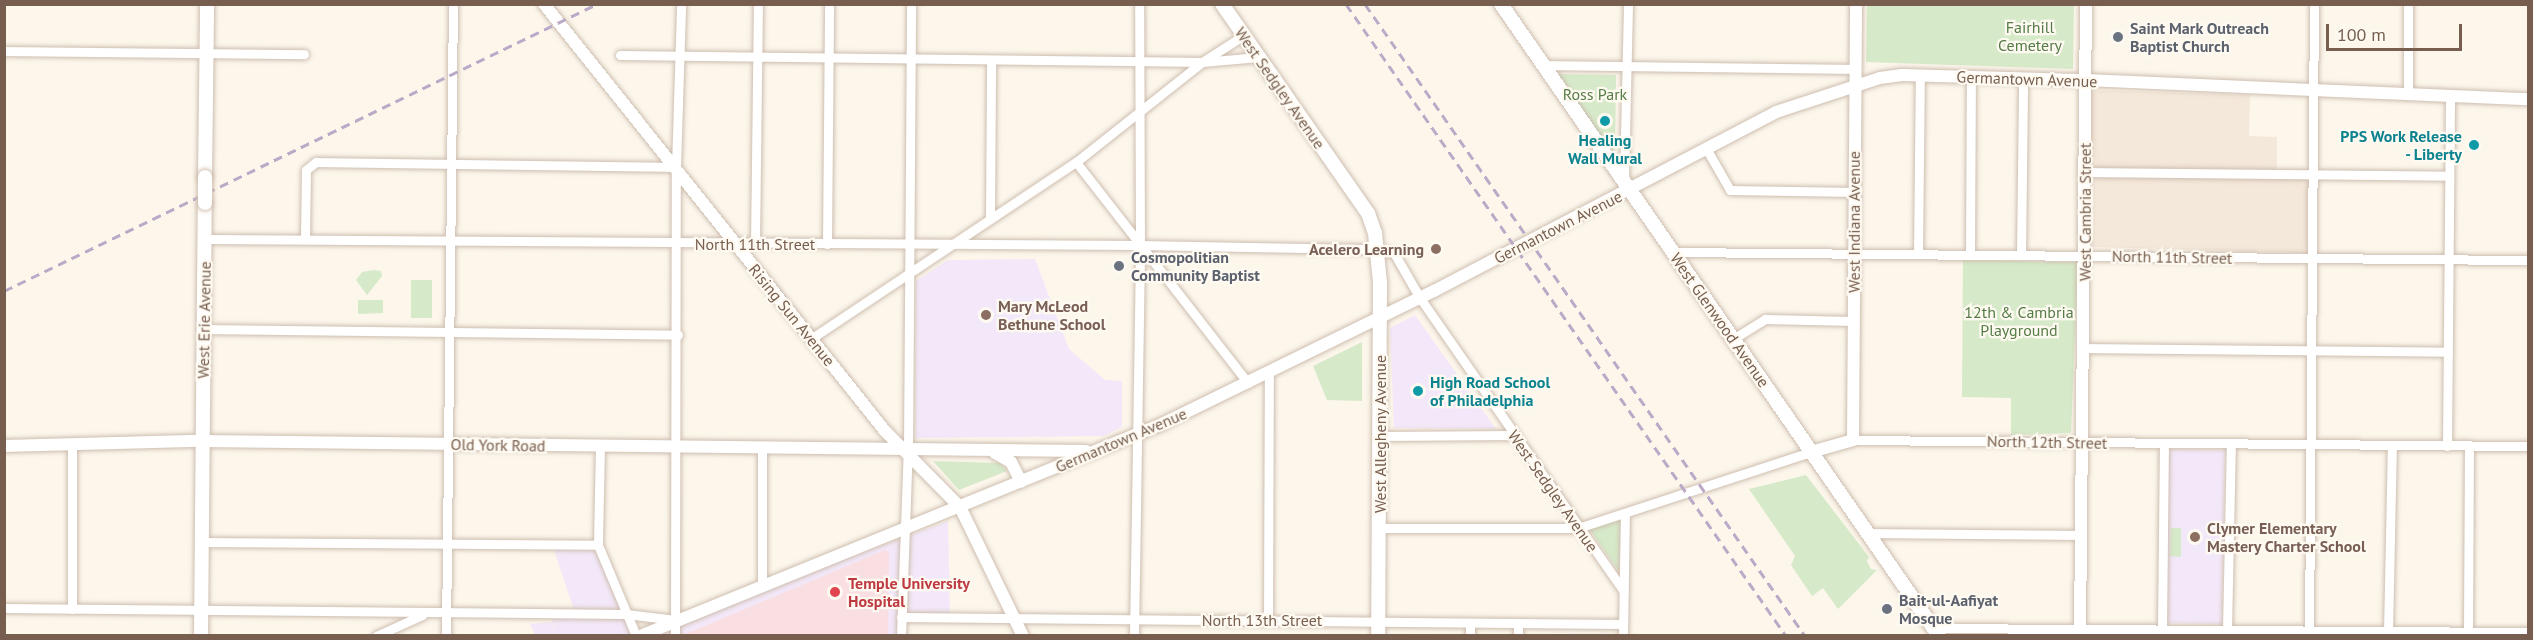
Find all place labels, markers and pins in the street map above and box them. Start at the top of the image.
place label: Saint Mark Outreach Baptist Church [2130,18,2270,56]
marker: Saint Mark Outreach Baptist Church [2111,30,2125,44]
marker: Healing Wall Mural [1598,114,1612,128]
place label: PPS Work Release - Liberty [2339,126,2462,164]
place label: Healing Wall Mural [1568,130,1642,168]
marker: PPS Work Release - Liberty [2467,138,2481,152]
place label: Acelero Learning [1309,239,1424,259]
marker: Acelero Learning [1429,242,1443,256]
place label: Cosmopolitian Community Baptist [1131,247,1261,285]
marker: Cosmopolitian Community Baptist [1112,259,1126,273]
place label: Mary McLeod Bethune School [998,296,1105,334]
marker: Mary McLeod Bethune School [979,308,993,322]
place label: High Road School of Philadelphia [1430,372,1550,410]
marker: High Road School of Philadelphia [1411,384,1425,398]
place label: Clymer Elementary Mastery Charter School [2207,518,2366,556]
marker: Clymer Elementary Mastery Charter School [2188,530,2202,544]
place label: Temple University Hospital [848,573,970,611]
marker: Temple University Hospital [826,583,844,601]
place label: Bait-ul-Aafiyat Mosque [1899,590,1998,628]
marker: Bait-ul-Aafiyat Mosque [1880,602,1894,616]

